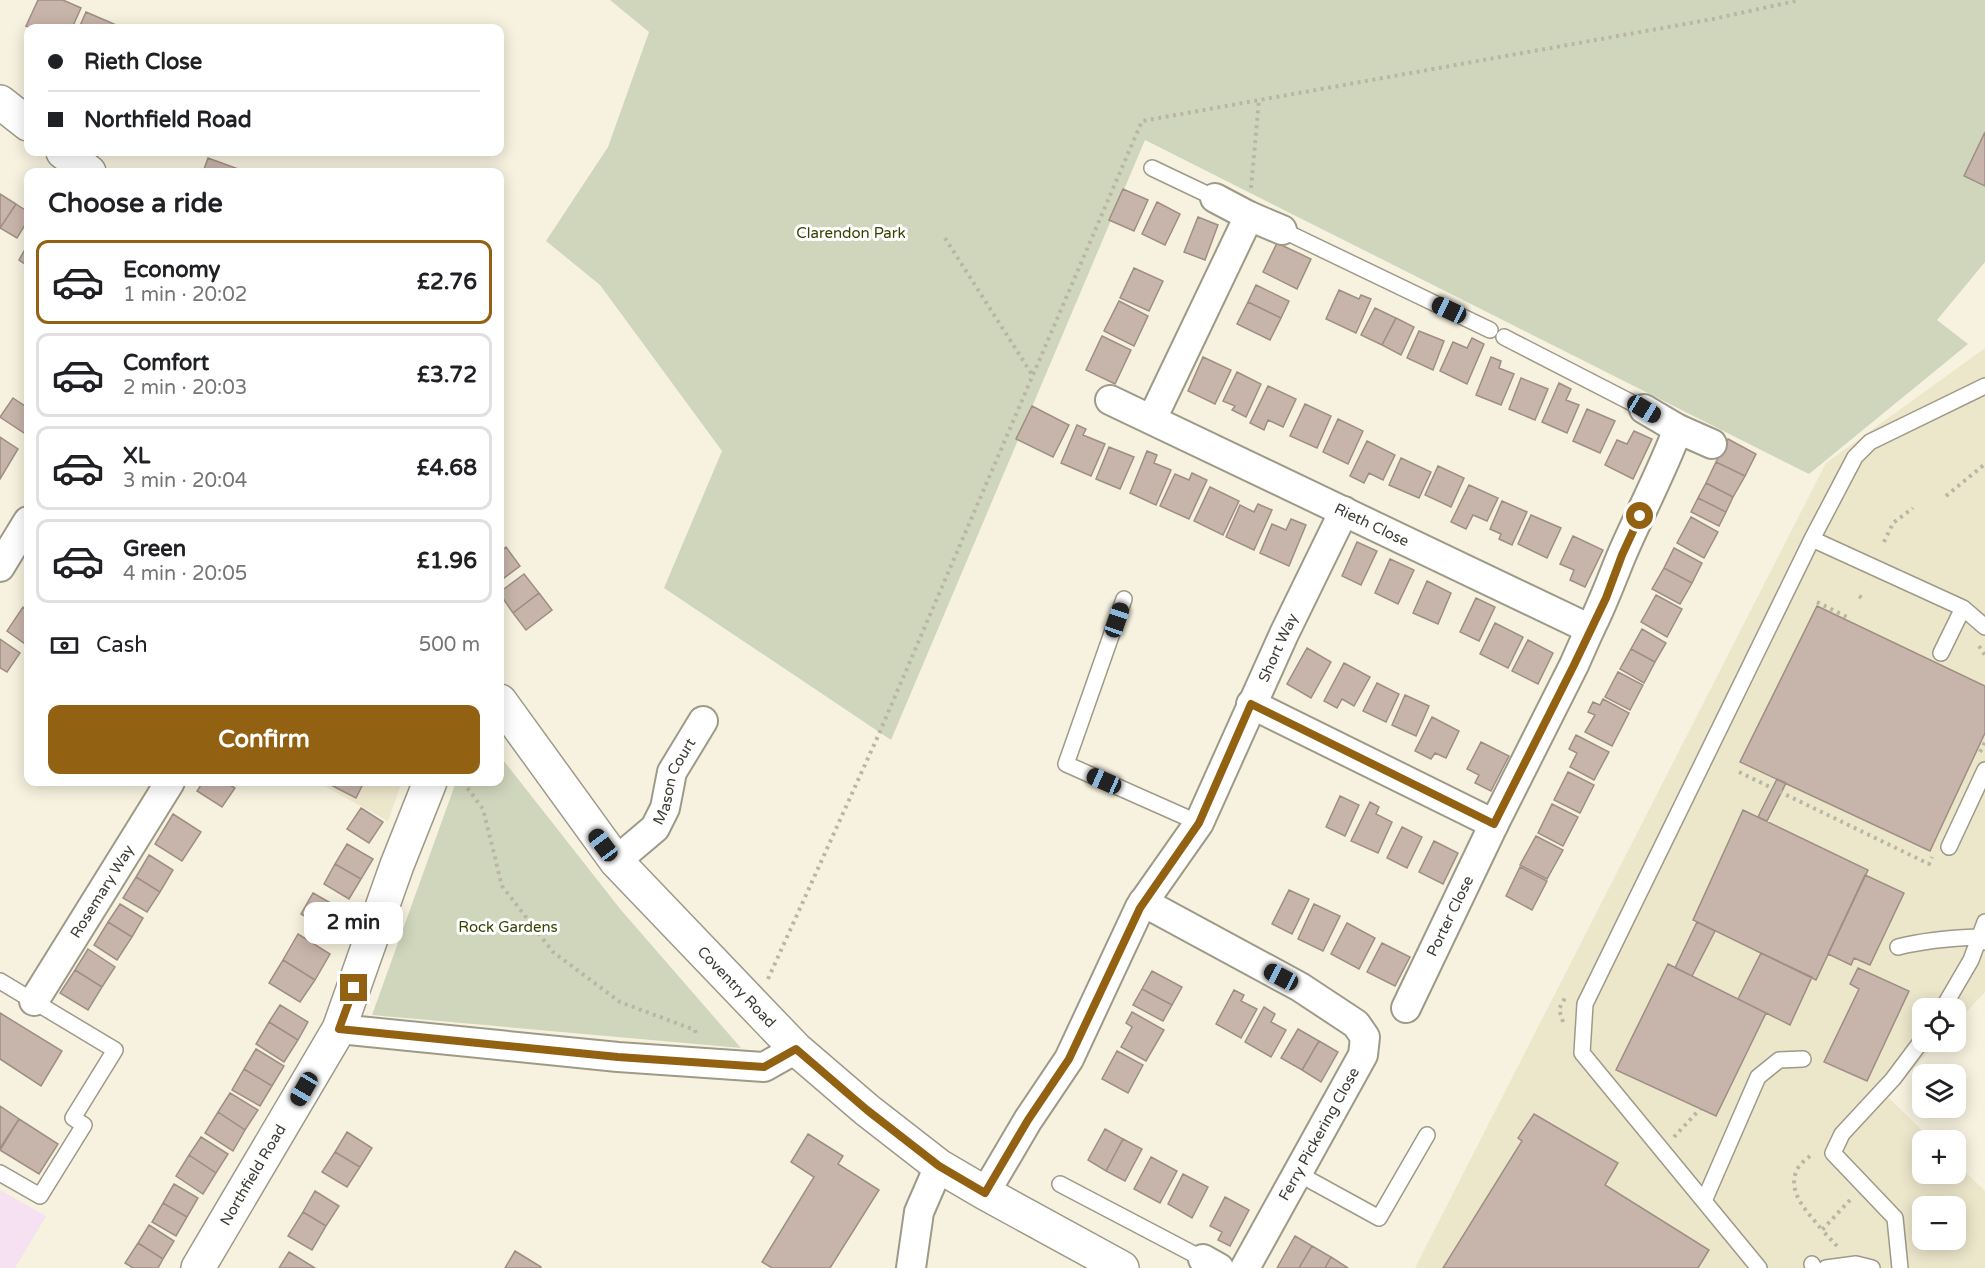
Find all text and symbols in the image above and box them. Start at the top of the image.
text: Rieth Close [84,49,202,75]
text: Northfield Road [84,107,252,133]
text: Choose a ride [48,187,223,220]
park label: Clarendon Park [796,224,906,242]
icon: car [51,255,105,309]
text: Economy [123,257,220,283]
text: £2.76 [417,269,477,295]
text: 1 min · 20:02 [123,283,247,307]
car [1429,294,1469,326]
icon: car [51,348,105,402]
text: Comfort [123,350,209,376]
text: £3.72 [417,362,477,388]
text: 2 min · 20:03 [123,376,247,400]
car [1624,392,1664,426]
icon: car [51,441,105,495]
text: XL [123,443,150,469]
text: £4.68 [417,455,477,481]
text: 3 min · 20:04 [123,469,247,493]
street label: Rieth Close [1331,499,1412,550]
route start [1626,502,1653,529]
icon: car [51,534,105,588]
text: Green [123,536,186,562]
text: £1.96 [417,548,477,574]
text: 4 min · 20:05 [123,562,247,586]
car [1103,600,1131,640]
street label: Short Way [1255,610,1302,685]
icon: cash [48,629,81,662]
text: Cash [96,632,148,658]
text: 500 m [419,633,480,657]
button: Confirm [48,705,480,774]
street label: Mason Court [649,735,700,828]
car [1084,765,1124,797]
car [585,825,621,865]
street label: Rosemary Way [66,841,138,941]
street label: Porter Close [1423,873,1477,959]
callout: 2 min [304,901,404,943]
text: 2 min [327,911,380,935]
park label: Rock Gardens [458,918,558,936]
street label: Coventry Road [694,943,780,1031]
car [1261,961,1301,993]
route end [340,974,367,1001]
map controls [1912,998,1966,1250]
button: locate [1912,998,1966,1052]
street label: Ferry Pickering Close [1275,1064,1363,1204]
button: layers [1912,1064,1966,1118]
car [287,1069,321,1109]
street label: Northfield Road [216,1121,290,1229]
button: + [1912,1130,1966,1184]
button: − [1912,1196,1966,1250]

